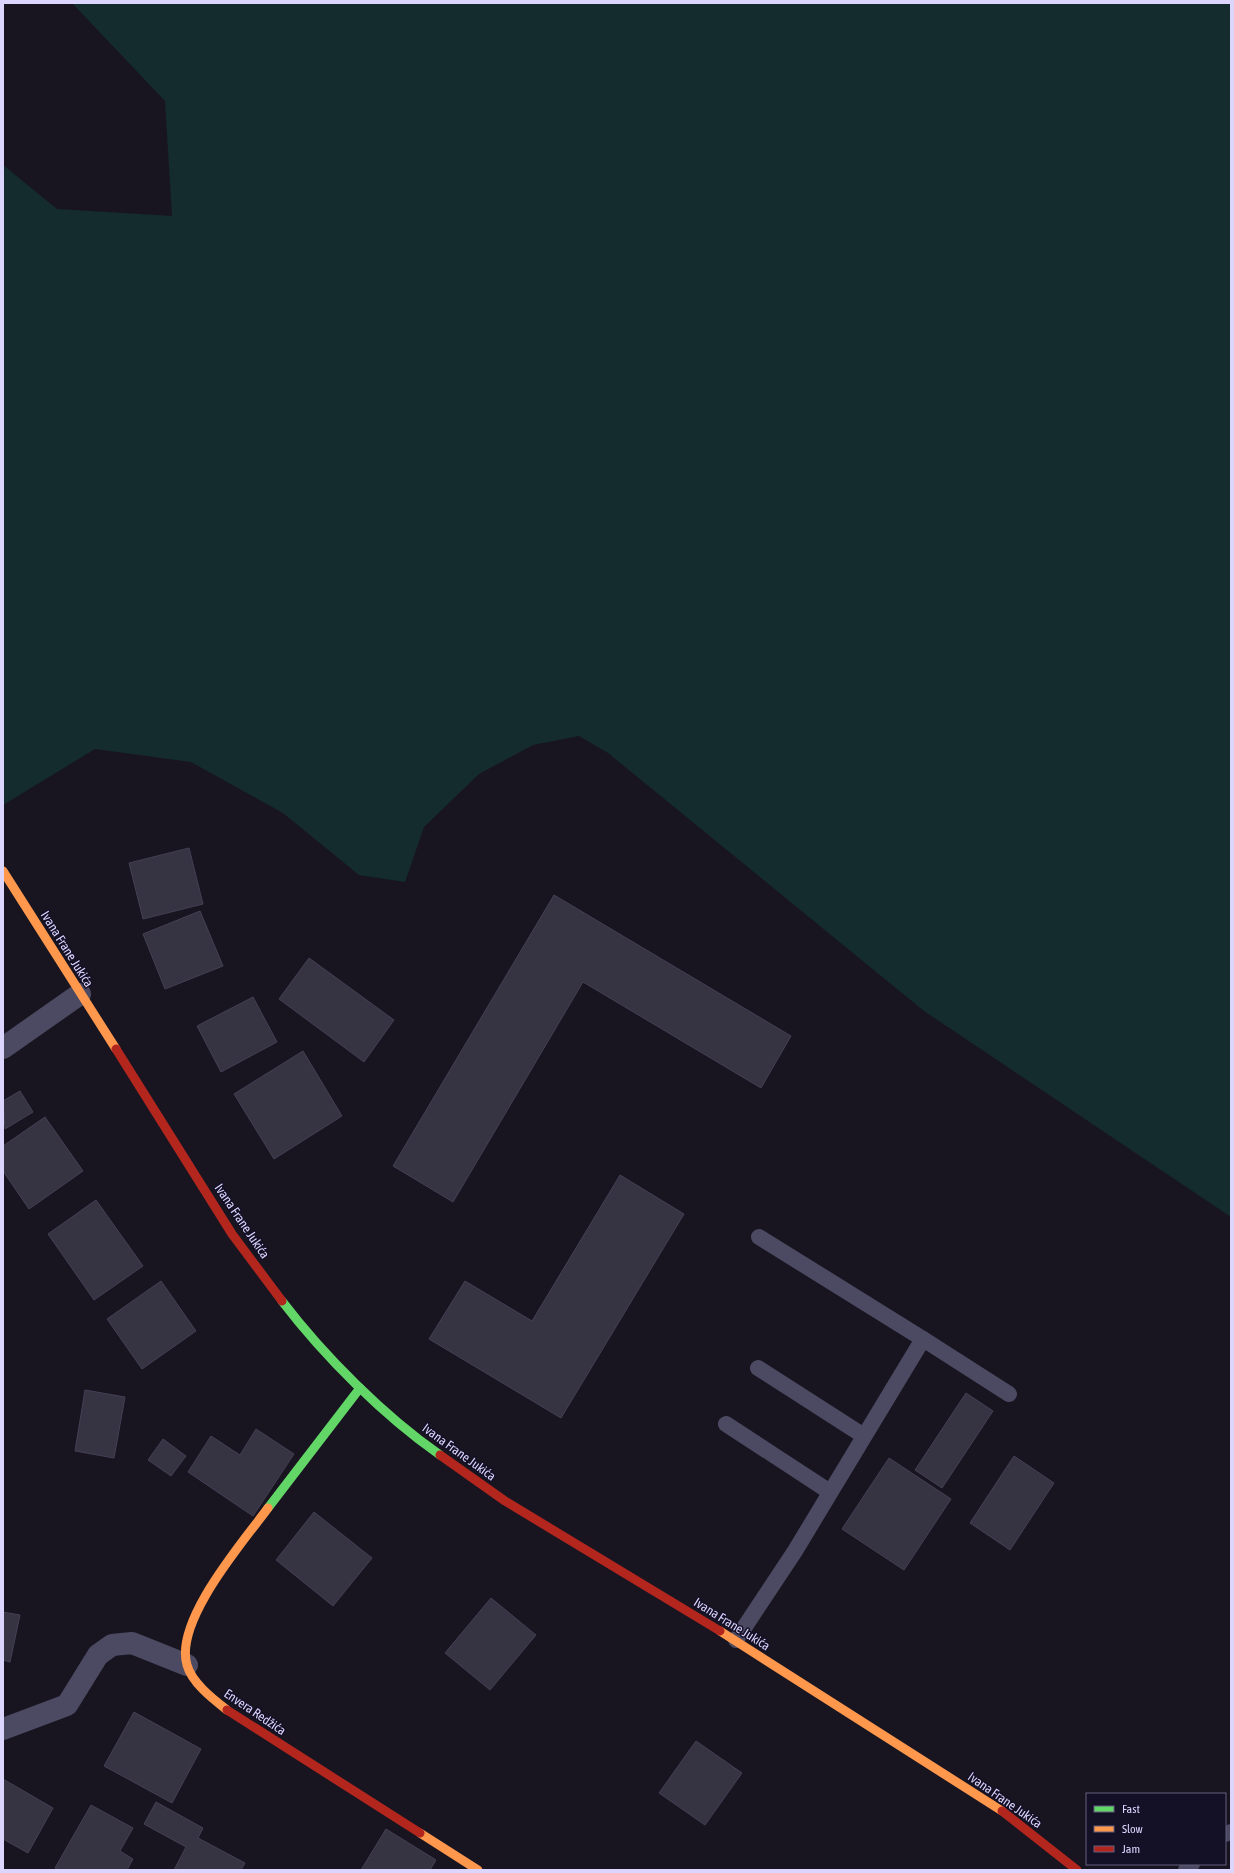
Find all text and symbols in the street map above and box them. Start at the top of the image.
street label: Ivana Frane Jukića [38,908,96,990]
street label: Ivana Frane Jukića [211,1181,273,1261]
street label: Ivana Frane Jukića [419,1420,499,1484]
street label: Ivana Frane Jukića [691,1595,773,1653]
street label: Envera Redžića [221,1686,289,1738]
street label: Ivana Frane Jukića [965,1769,1045,1831]
legend [1086,1793,1226,1865]
text: Fast [1122,1802,1140,1816]
text: Slow [1122,1822,1143,1836]
text: Jam [1122,1842,1140,1856]

